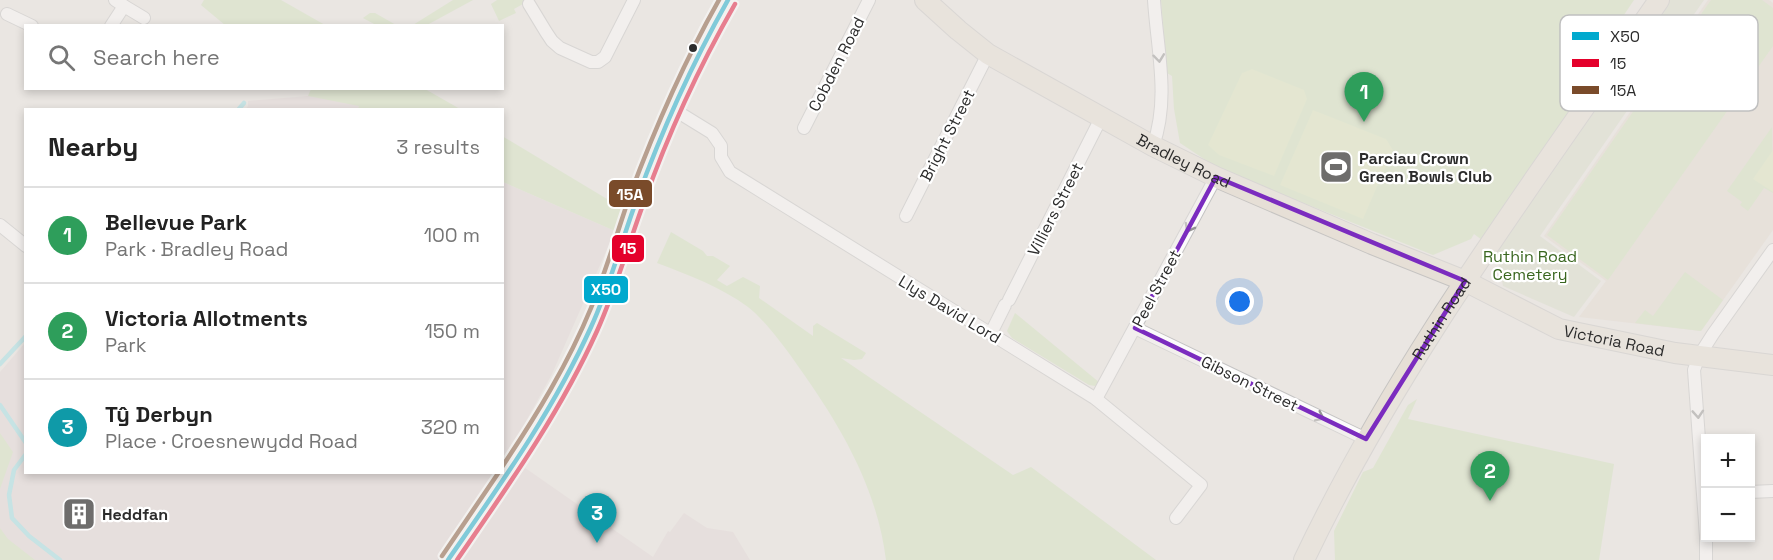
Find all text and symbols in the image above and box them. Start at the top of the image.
street label: Cobden Road [804,13,869,115]
legend [1560,15,1758,111]
search box [24,24,504,90]
text: X50 [1610,26,1640,47]
icon: search [45,41,78,74]
unlabelled marker [687,42,699,54]
text: Search here [93,43,220,71]
text: 15 [1610,53,1626,74]
one-way arrow [1152,54,1165,63]
pin: 1 [1344,72,1384,122]
text: 15A [1610,80,1636,101]
street label: Bright Street [915,86,980,185]
street label: Bradley Road [1133,129,1234,193]
text: Nearby [48,130,138,164]
text: 3 results [396,134,480,160]
place label: Parciau Crown Green Bowls Club [1359,148,1492,187]
sports icon: Parciau Crown Green Bowls Club [1318,149,1354,185]
street label: Villiers Street [1023,159,1088,260]
line badge: 15A [608,179,653,208]
text: 15A [617,184,643,205]
text: Bellevue Park [105,208,247,236]
text: 1 [63,222,72,248]
text: 100 m [424,222,480,248]
one-way arrow [1184,222,1196,233]
line badge: 15 [611,234,645,263]
text: Park · Bradley Road [105,236,288,262]
text: 15 [620,238,637,259]
street label: Peel Street [1127,246,1186,331]
park label: Ruthin Road Cemetery [1483,246,1577,285]
street label: Llys David Lord [895,271,1005,348]
street label: Ruthin Road [1407,273,1476,364]
line badge: X50 [583,275,629,304]
text: X50 [591,279,621,300]
your location [1225,287,1254,316]
text: Victoria Allotments [105,304,308,332]
text: 2 [62,318,73,344]
text: 150 m [425,318,480,344]
street label: Victoria Road [1562,320,1667,362]
text: Park [105,332,147,358]
street label: Gibson Street [1198,351,1302,416]
text: Tŷ Derbyn [105,400,213,428]
one-way arrow [1691,409,1704,418]
one-way arrow [1313,410,1324,421]
text: 3 [61,414,74,440]
text: 320 m [421,414,480,440]
text: Place · Croesnewydd Road [105,428,358,454]
map controls [1701,434,1755,542]
button: + [1701,434,1755,488]
pin: 2 [1470,452,1510,501]
button: − [1701,488,1755,542]
pin: 3 [578,494,616,543]
building icon: Heddfan [61,496,97,532]
place label: Heddfan [102,504,168,525]

